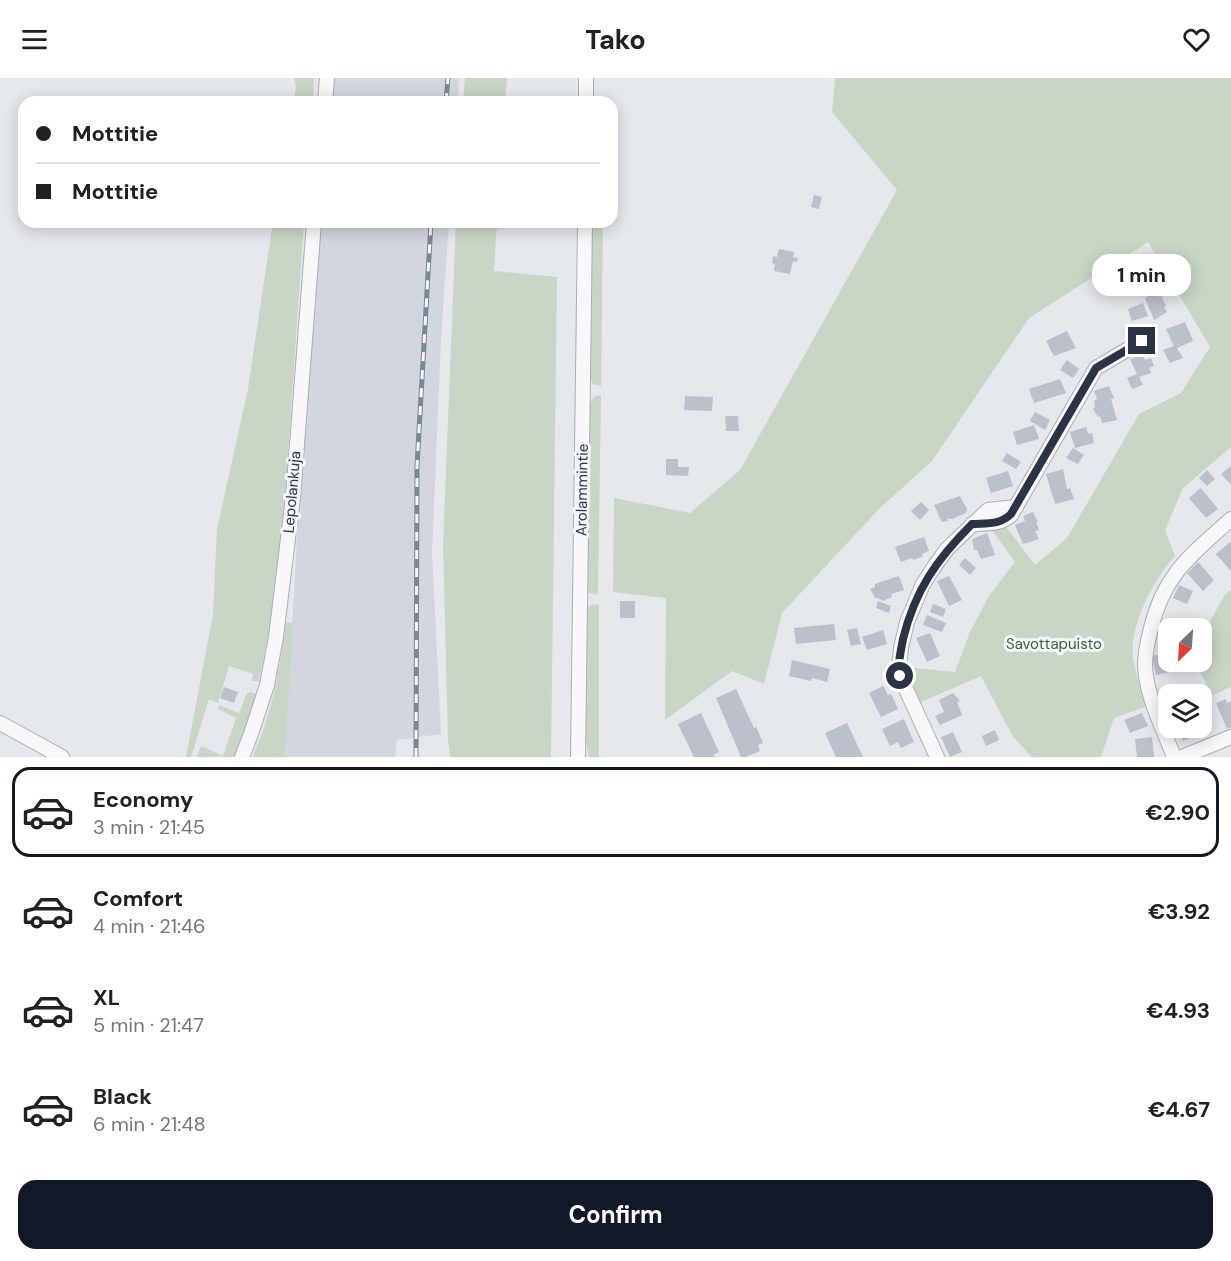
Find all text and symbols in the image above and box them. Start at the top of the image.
text: Tako [585,22,646,57]
icon: menu [18,23,51,56]
icon: heart [1180,23,1213,56]
text: Mottitie [72,119,158,148]
text: Mottitie [72,177,158,206]
callout: 1 min [1092,254,1192,296]
text: 1 min [1117,262,1166,288]
route end [1128,327,1155,354]
street label: Arolammintie [571,444,593,536]
street label: Lepolankuja [278,450,306,534]
north arrow [1158,618,1212,672]
map controls [1158,618,1212,738]
park label: Savottapuisto [1006,634,1102,654]
route start [886,662,913,689]
button: layers [1158,684,1212,738]
icon: car [21,785,75,839]
text: Economy [93,785,193,814]
text: €2.90 [1146,798,1210,827]
text: 3 min · 21:45 [93,814,205,840]
icon: car [21,884,75,938]
text: Comfort [93,884,183,913]
text: €3.92 [1148,897,1210,926]
text: 4 min · 21:46 [93,913,206,939]
icon: car [21,983,75,1037]
text: XL [93,983,120,1012]
text: €4.93 [1146,996,1210,1025]
text: 5 min · 21:47 [93,1012,204,1038]
icon: car [21,1082,75,1136]
text: Black [93,1082,152,1111]
text: €4.67 [1148,1095,1210,1124]
text: 6 min · 21:48 [93,1111,206,1137]
button: Confirm [18,1180,1213,1249]

